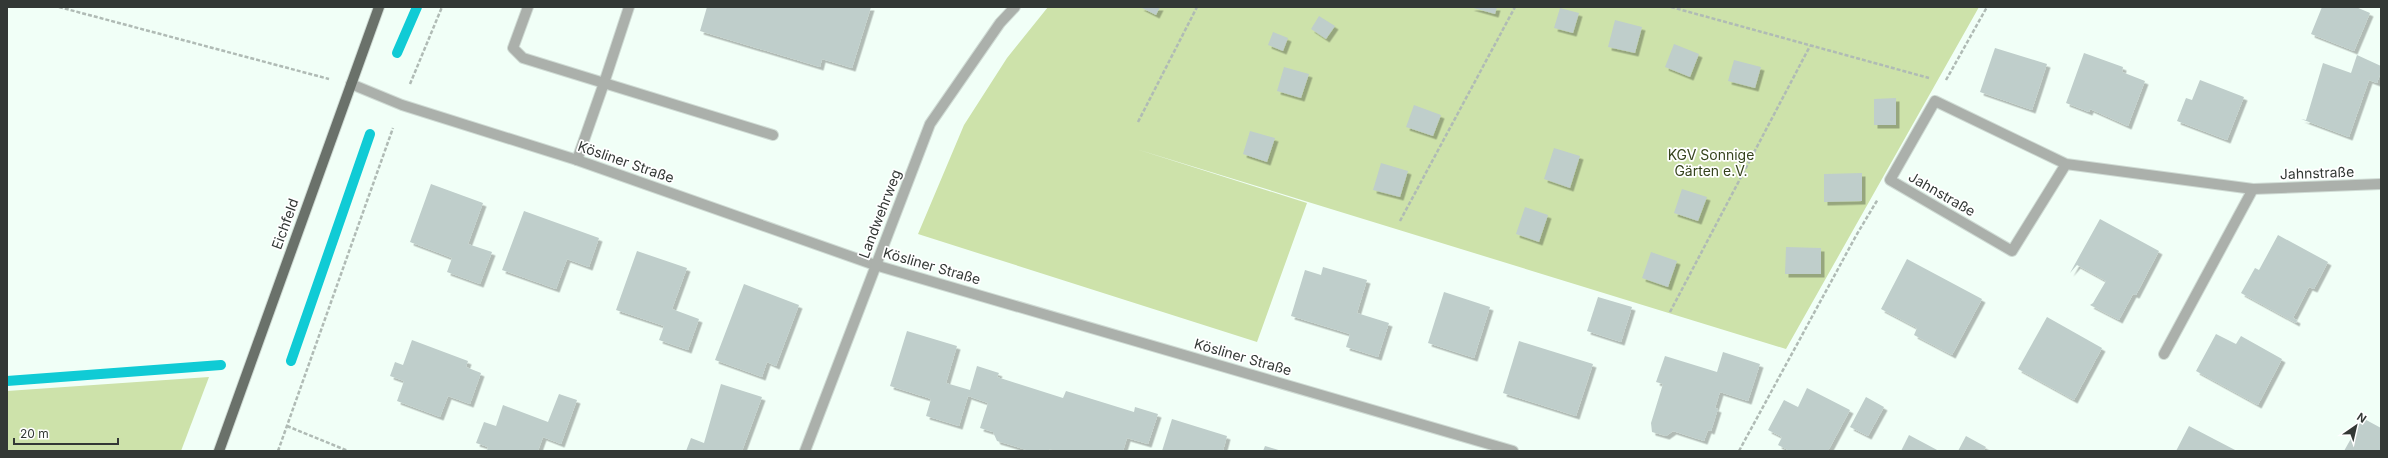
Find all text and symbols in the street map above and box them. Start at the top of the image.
street label: Kösliner Straße [576,137,676,186]
park label: KGV Sonnige Gärten e.V. [1668,146,1754,179]
street label: Jahnstraße [2280,163,2354,182]
street label: Landwehrweg [855,167,904,261]
street label: Jahnstraße [1906,168,1979,220]
street label: Eichfeld [267,196,302,252]
street label: Kösliner Straße [881,243,983,288]
street label: Kösliner Straße [1192,334,1294,379]
north arrow [2336,406,2376,446]
text: N [2354,410,2369,426]
scale bar [14,420,118,446]
text: 20 m [20,426,49,441]

